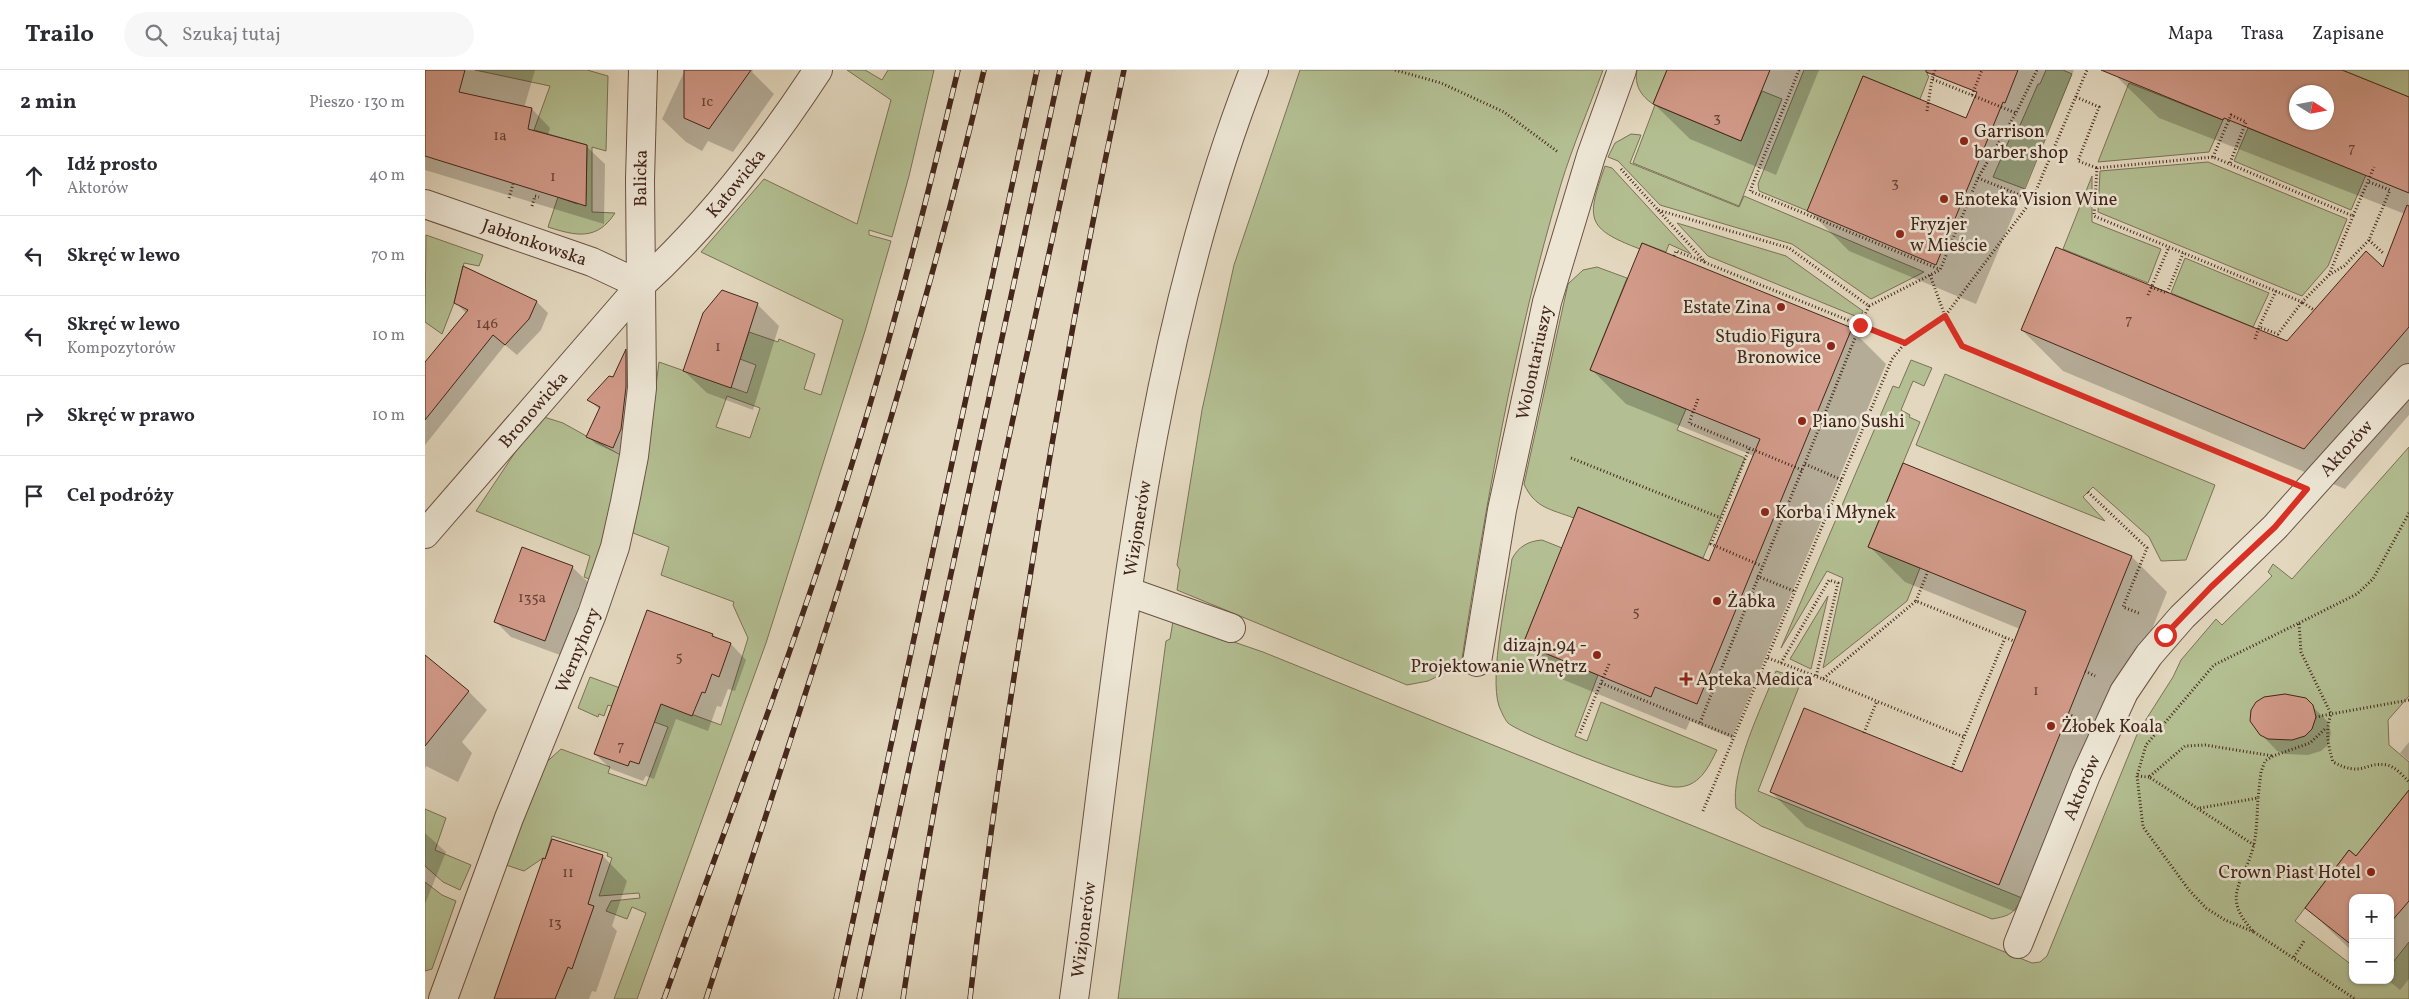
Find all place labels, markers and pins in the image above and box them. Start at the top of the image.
place label: Garrison barber shop [1974,120,2068,166]
marker: Garrison barber shop [1958,135,1970,147]
place label: Enoteka Vision Wine [1954,188,2117,213]
marker: Enoteka Vision Wine [1938,193,1950,205]
place label: Fryzjer w Mieście [1910,213,1987,259]
marker: Fryzjer w Mieście [1894,228,1906,240]
place label: Estate Zina [1683,296,1771,321]
marker: Estate Zina [1775,301,1787,313]
place label: Studio Figura Bronowice [1715,325,1821,371]
marker: Studio Figura Bronowice [1825,340,1837,352]
place label: Piano Sushi [1812,410,1905,435]
marker: Piano Sushi [1796,415,1808,427]
place label: Korba i Młynek [1775,501,1896,526]
marker: Korba i Młynek [1759,506,1771,518]
place label: Żabka [1727,590,1776,615]
marker: Żabka [1711,595,1723,607]
place label: dizajn.94 - Projektowanie Wnętrz [1410,634,1587,680]
marker: dizajn.94 - Projektowanie Wnętrz [1591,649,1603,661]
place label: Apteka Medica [1696,668,1813,693]
marker: Apteka Medica [1680,673,1692,685]
place label: Żłobek Koala [2061,715,2163,740]
marker: Żłobek Koala [2045,720,2057,732]
place label: Crown Piast Hotel [2218,861,2361,886]
marker: Crown Piast Hotel [2365,866,2377,878]

